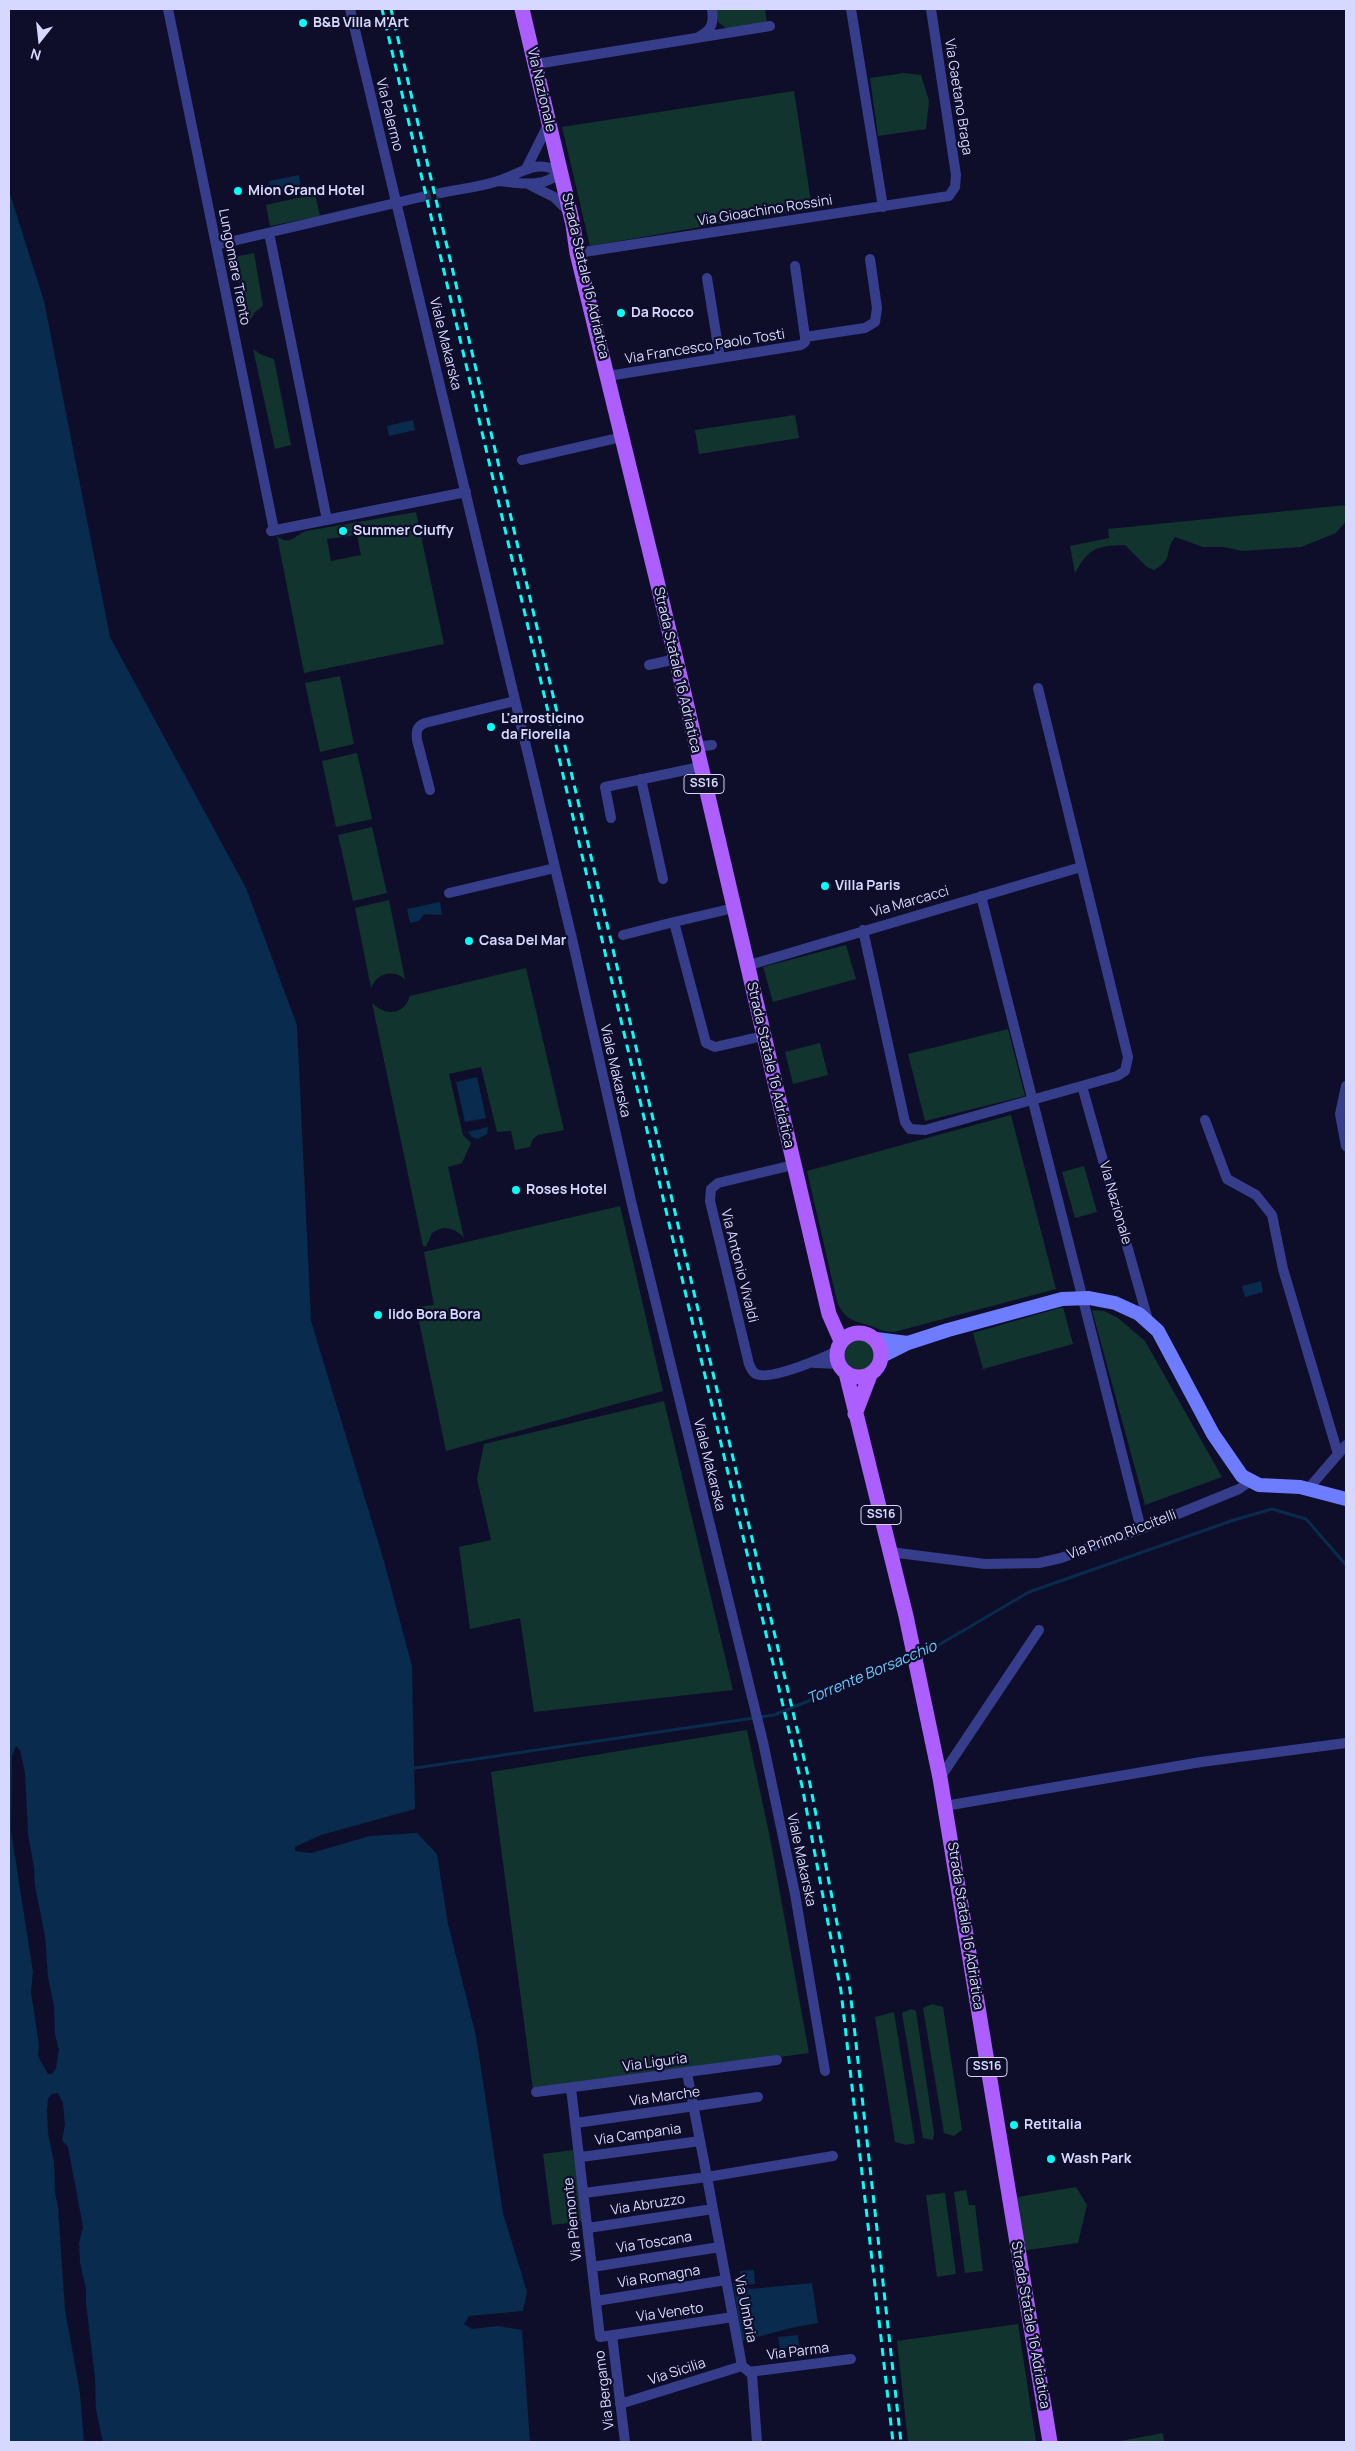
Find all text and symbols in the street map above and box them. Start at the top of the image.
north arrow [15,15,65,65]
place label: B&B Villa M'Art [313,15,409,31]
marker: B&B Villa M'Art [297,17,309,29]
street label: Via Gaetano Braga [940,38,976,156]
text: N [28,44,43,65]
street label: Via Nazionale [523,46,559,134]
street label: Via Palermo [372,77,406,153]
place label: Mion Grand Hotel [248,183,365,199]
marker: Mion Grand Hotel [232,185,244,197]
street label: Strada Statale 16 Adriatica [558,191,612,361]
street label: Via Gioachino Rossini [696,192,834,230]
street label: Lungomare Trento [214,207,254,327]
street label: Viale Makarska [425,296,465,392]
place label: Da Rocco [631,305,694,321]
marker: Da Rocco [615,307,627,319]
street label: Via Francesco Paolo Tosti [624,326,786,368]
place label: Summer Ciuffy [353,523,454,539]
marker: Summer Ciuffy [337,525,349,537]
street label: Strada Statale 16 Adriatica [650,585,704,755]
place label: L'arrosticino da Fiorella [501,711,584,744]
marker: L'arrosticino da Fiorella [485,721,497,733]
road number: SS16 [684,774,724,794]
place label: Villa Paris [835,878,900,894]
marker: Villa Paris [819,880,831,892]
street label: Via Marcacci [869,883,951,921]
place label: Casa Del Mar [479,933,566,949]
marker: Casa Del Mar [463,935,475,947]
street label: Strada Statale 16 Adriatica [743,980,797,1150]
street label: Viale Makarska [596,1023,634,1119]
street label: Via Nazionale [1095,1159,1135,1247]
place label: Roses Hotel [526,1182,607,1198]
marker: Roses Hotel [510,1184,522,1196]
street label: Via Antonio Vivaldi [717,1208,761,1324]
place label: lido Bora Bora [388,1307,481,1323]
marker: lido Bora Bora [372,1309,384,1321]
street label: Viale Makarska [689,1417,729,1513]
road number: SS16 [861,1506,901,1524]
street label: Via Primo Riccitelli [1065,1506,1179,1564]
water label: Torrente Borsacchio [804,1638,940,1708]
street label: Viale Makarska [783,1812,819,1908]
street label: Strada Statale 16 Adriatica [943,1841,987,2011]
street label: Via Liguria [622,2050,688,2076]
road number: SS16 [967,2058,1007,2076]
street label: Via Marche [629,2084,701,2110]
place label: Retitalia [1024,2117,1082,2133]
marker: Retitalia [1008,2119,1020,2131]
street label: Via Campania [594,2121,682,2149]
place label: Wash Park [1061,2151,1131,2167]
marker: Wash Park [1045,2153,1057,2165]
street label: Via Piemonte [560,2177,586,2261]
street label: Via Abruzzo [610,2191,686,2219]
street label: Via Toscana [615,2229,693,2257]
street label: Strada Statale 16 Adriatica [1007,2240,1053,2410]
street label: Via Romagna [617,2262,701,2292]
street label: Via Umbria [730,2274,760,2344]
street label: Via Veneto [635,2300,705,2326]
street label: Via Parma [766,2340,830,2364]
street label: Via Bergamo [592,2349,618,2431]
street label: Via Sicilia [646,2355,708,2389]

